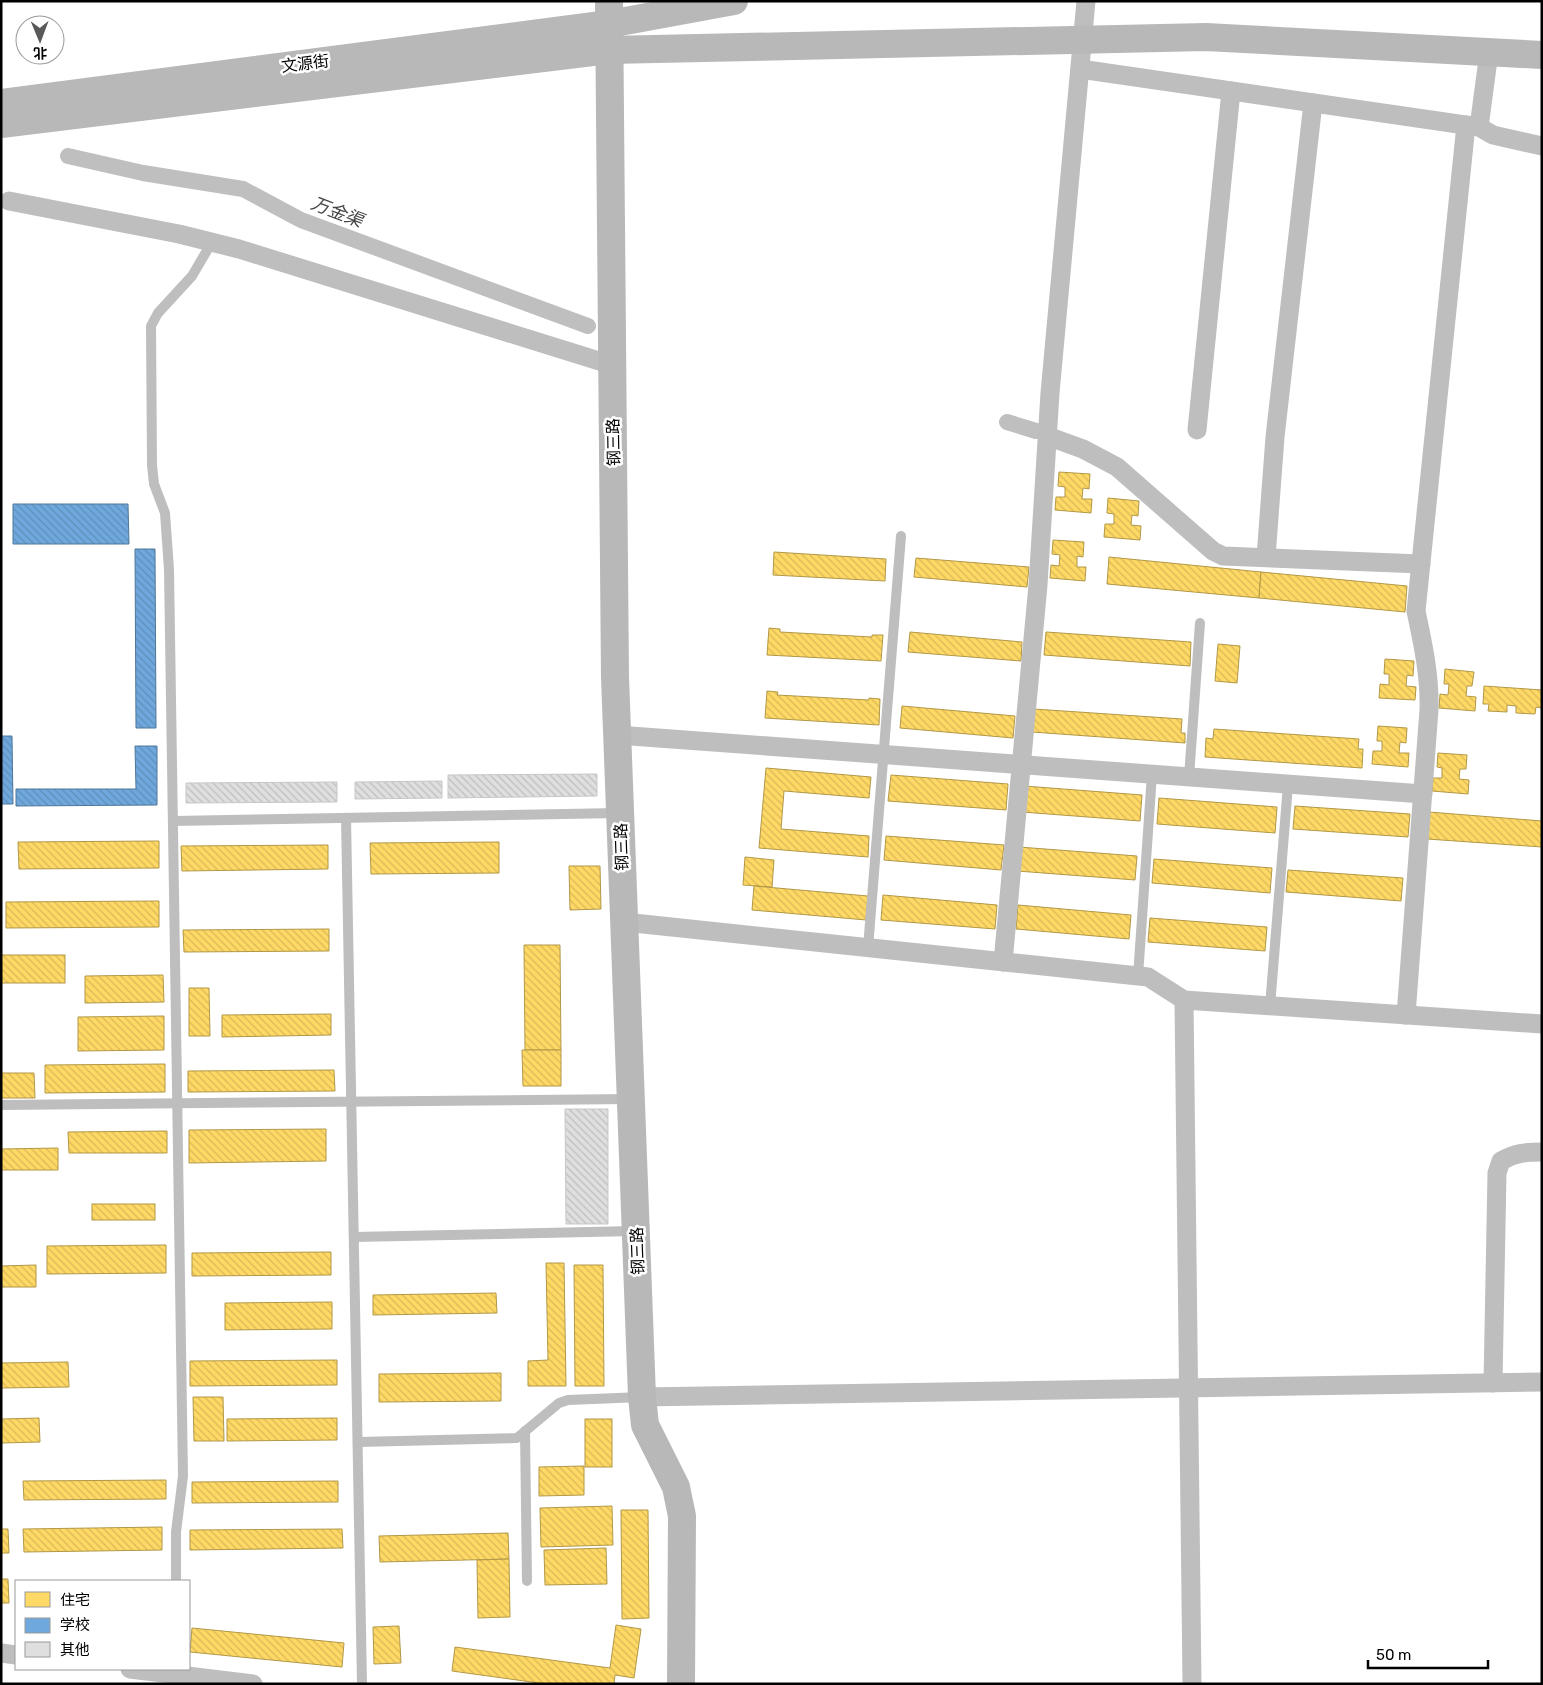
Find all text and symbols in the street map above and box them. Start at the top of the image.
north arrow [15,15,65,65]
text: 北 [33,44,47,61]
street label: 文源街 [280,51,330,76]
water label: 万金渠 [308,192,369,233]
street label: 钢三路 [604,418,623,466]
street label: 钢三路 [611,823,632,871]
street label: 钢三路 [627,1227,648,1275]
legend [15,1580,190,1670]
text: 住宅 [60,1591,90,1609]
text: 学校 [60,1616,90,1634]
scale bar [1368,1638,1488,1670]
text: 其他 [60,1641,90,1659]
text: 50 m [1376,1646,1411,1664]

